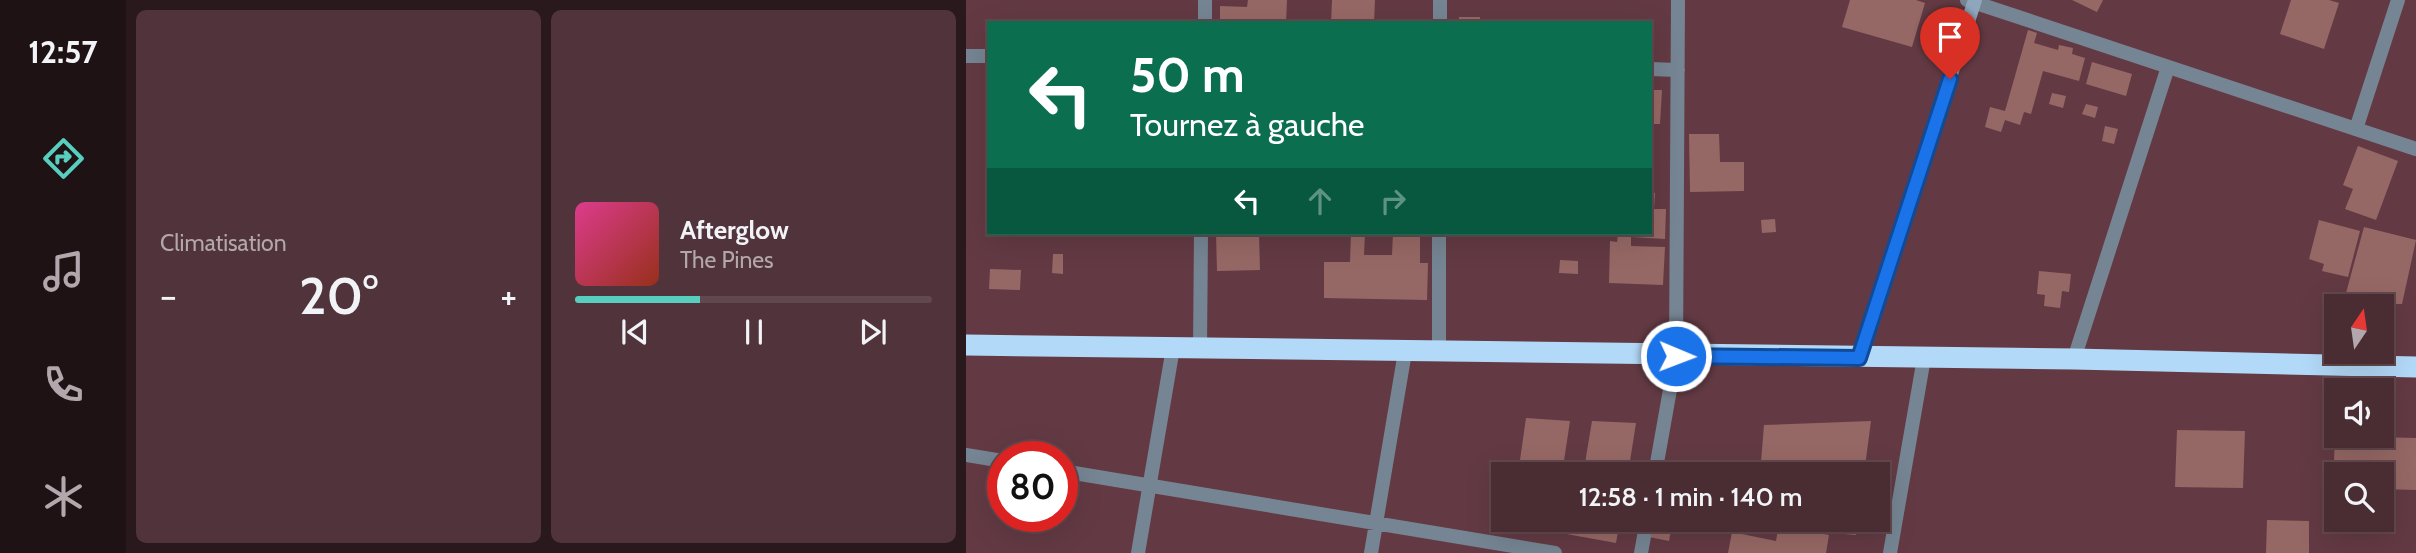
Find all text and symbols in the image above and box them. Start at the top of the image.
pin [1920,7,1980,79]
icon: arrive [1931,18,1969,56]
text: 12:57 [28,32,98,71]
text: 50 m [1130,45,1245,104]
icon: left [1015,49,1106,140]
text: Tournez à gauche [1130,105,1364,144]
icon: directions [39,134,88,183]
icon: left [1228,182,1266,220]
icon: ahead [1301,182,1339,220]
icon: right [1374,182,1412,220]
text: Afterglow [680,214,789,246]
text: Climatisation [160,229,287,257]
text: The Pines [680,246,774,274]
icon: music [39,247,88,296]
text: 20° [299,264,378,327]
text: − [160,272,177,319]
text: + [500,272,517,319]
north arrow [2324,294,2394,364]
map controls [2324,294,2394,532]
icon: previous [616,313,654,351]
icon: pause [735,313,773,351]
icon: next [854,313,892,351]
position arrow [1639,319,1713,393]
icon: phone [39,360,88,409]
button: sound [2324,378,2394,448]
speed limit sign: 80 [987,441,1078,532]
button: search [2324,462,2394,532]
icon: climate [39,472,88,521]
text: 12:58 · 1 min · 140 m [1579,481,1802,513]

